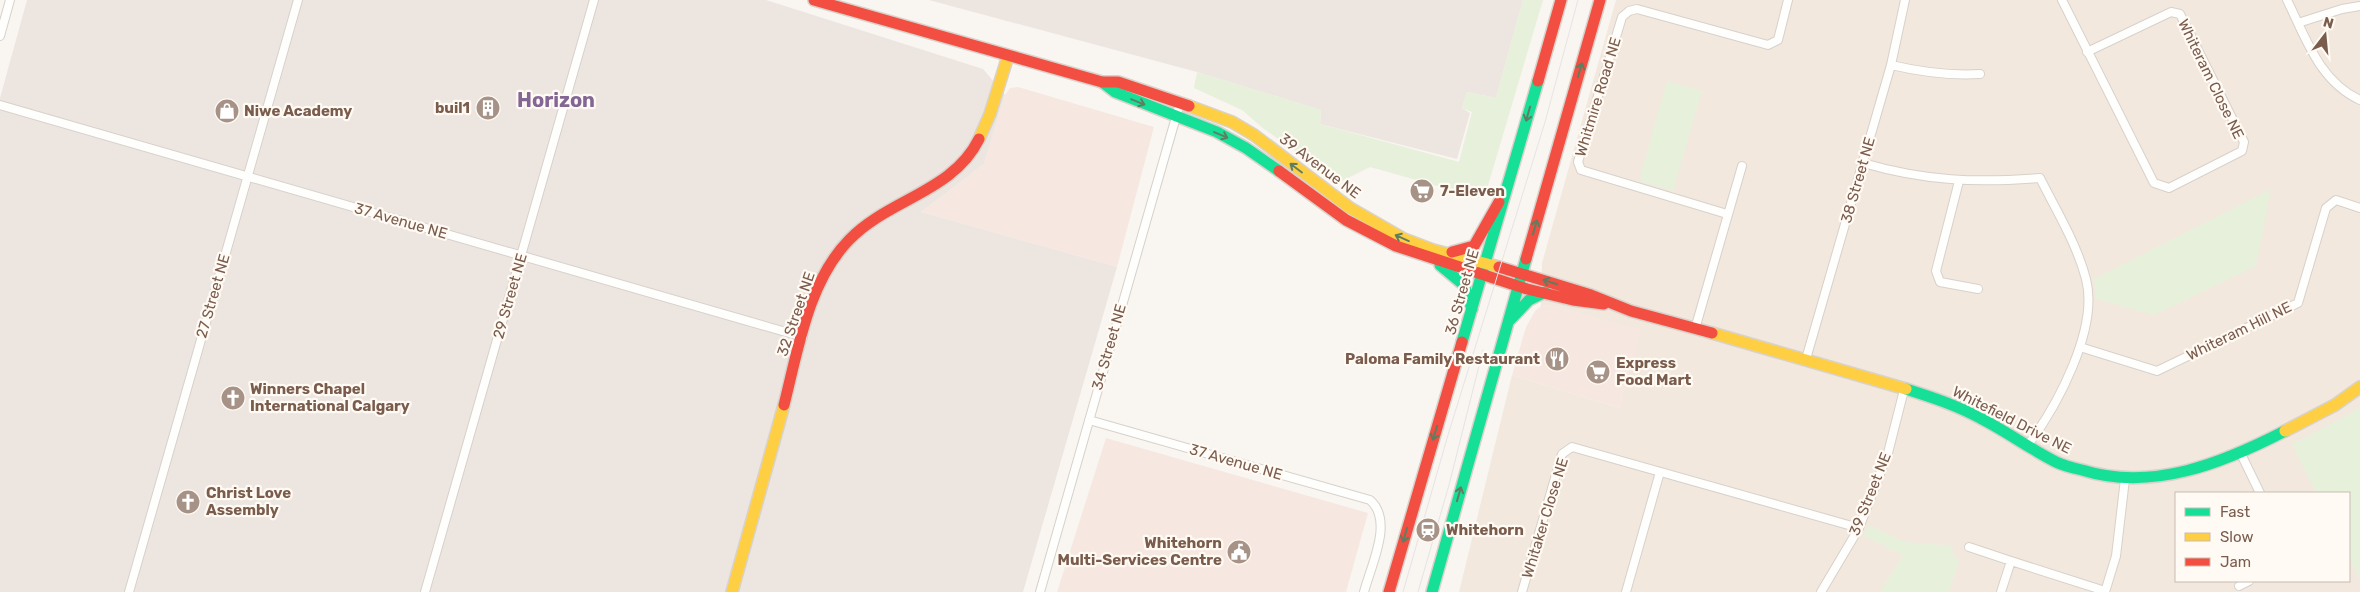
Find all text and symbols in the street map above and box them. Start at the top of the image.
north arrow [2300,10,2350,60]
text: N [2321,13,2336,33]
street label: Whiteram Close NE [2174,16,2248,142]
street label: Whitmire Road NE [1571,35,1625,159]
one-way arrow [1575,63,1585,79]
district label: Horizon [517,88,595,112]
building icon: buil1 [475,95,501,121]
one-way arrow [1130,97,1145,107]
shop icon: Niwe Academy [214,98,240,124]
place label: buil1 [435,99,470,117]
place label: Niwe Academy [244,102,352,120]
one-way arrow [1523,106,1533,122]
street label: 39 Avenue NE [1276,130,1364,202]
one-way arrow [1213,131,1228,140]
street label: 38 Street NE [1837,135,1879,225]
one-way arrow [1290,162,1303,173]
supermarket icon: 7-Eleven [1409,178,1435,204]
place label: 7-Eleven [1440,182,1505,200]
street label: 37 Avenue NE [353,199,449,243]
one-way arrow [1530,219,1540,235]
one-way arrow [1395,232,1410,242]
street label: 36 Street NE [1441,247,1483,337]
street label: 29 Street NE [489,251,531,341]
street label: 27 Street NE [192,252,234,340]
street label: 32 Street NE [773,269,819,359]
one-way arrow [1542,277,1558,287]
street label: Whiteram Hill NE [2183,298,2295,364]
street label: 34 Street NE [1088,302,1130,392]
restaurant icon: Paloma Family Restaurant [1544,346,1570,372]
place label: Paloma Family Restaurant [1345,350,1540,368]
place label: Express Food Mart [1616,354,1691,389]
supermarket icon: Express Food Mart [1585,359,1611,385]
place label: Winners Chapel International Calgary [250,380,410,415]
street label: Whitefield Drive NE [1949,382,2075,458]
church icon: Winners Chapel International Calgary [220,385,246,411]
one-way arrow [1429,425,1439,441]
street label: 37 Avenue NE [1188,440,1284,484]
street label: 39 Street NE [1845,450,1895,538]
street label: Whitaker Close NE [1518,455,1572,581]
place label: Christ Love Assembly [206,484,291,519]
one-way arrow [1455,487,1464,503]
church icon: Christ Love Assembly [175,489,201,515]
legend [2175,492,2350,582]
text: Fast [2220,503,2250,521]
station icon: Whitehorn [1415,517,1441,543]
place label: Whitehorn [1446,521,1524,539]
one-way arrow [1400,527,1410,543]
text: Slow [2220,528,2253,546]
place label: Whitehorn Multi-Services Centre [1058,534,1222,569]
public building icon: Whitehorn Multi-Services Centre [1226,539,1252,565]
text: Jam [2220,553,2251,571]

